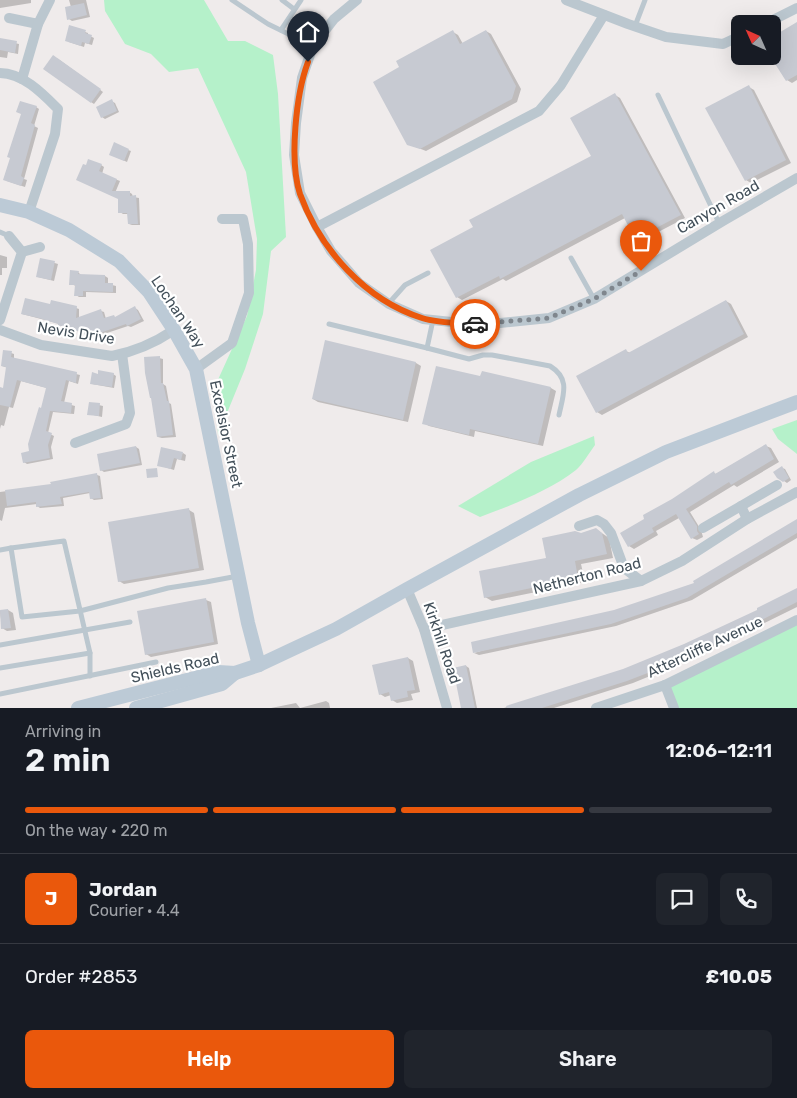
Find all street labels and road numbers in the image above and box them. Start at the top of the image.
street label: Canyon Road [674,176,762,238]
street label: Lochan Way [147,272,209,352]
street label: Nevis Drive [36,318,116,348]
street label: Excelsior Street [206,379,246,490]
street label: Netherton Road [531,554,643,598]
street label: Kirkhill Road [420,600,464,686]
street label: Attercliffe Avenue [644,612,766,682]
street label: Shields Road [129,649,221,687]

